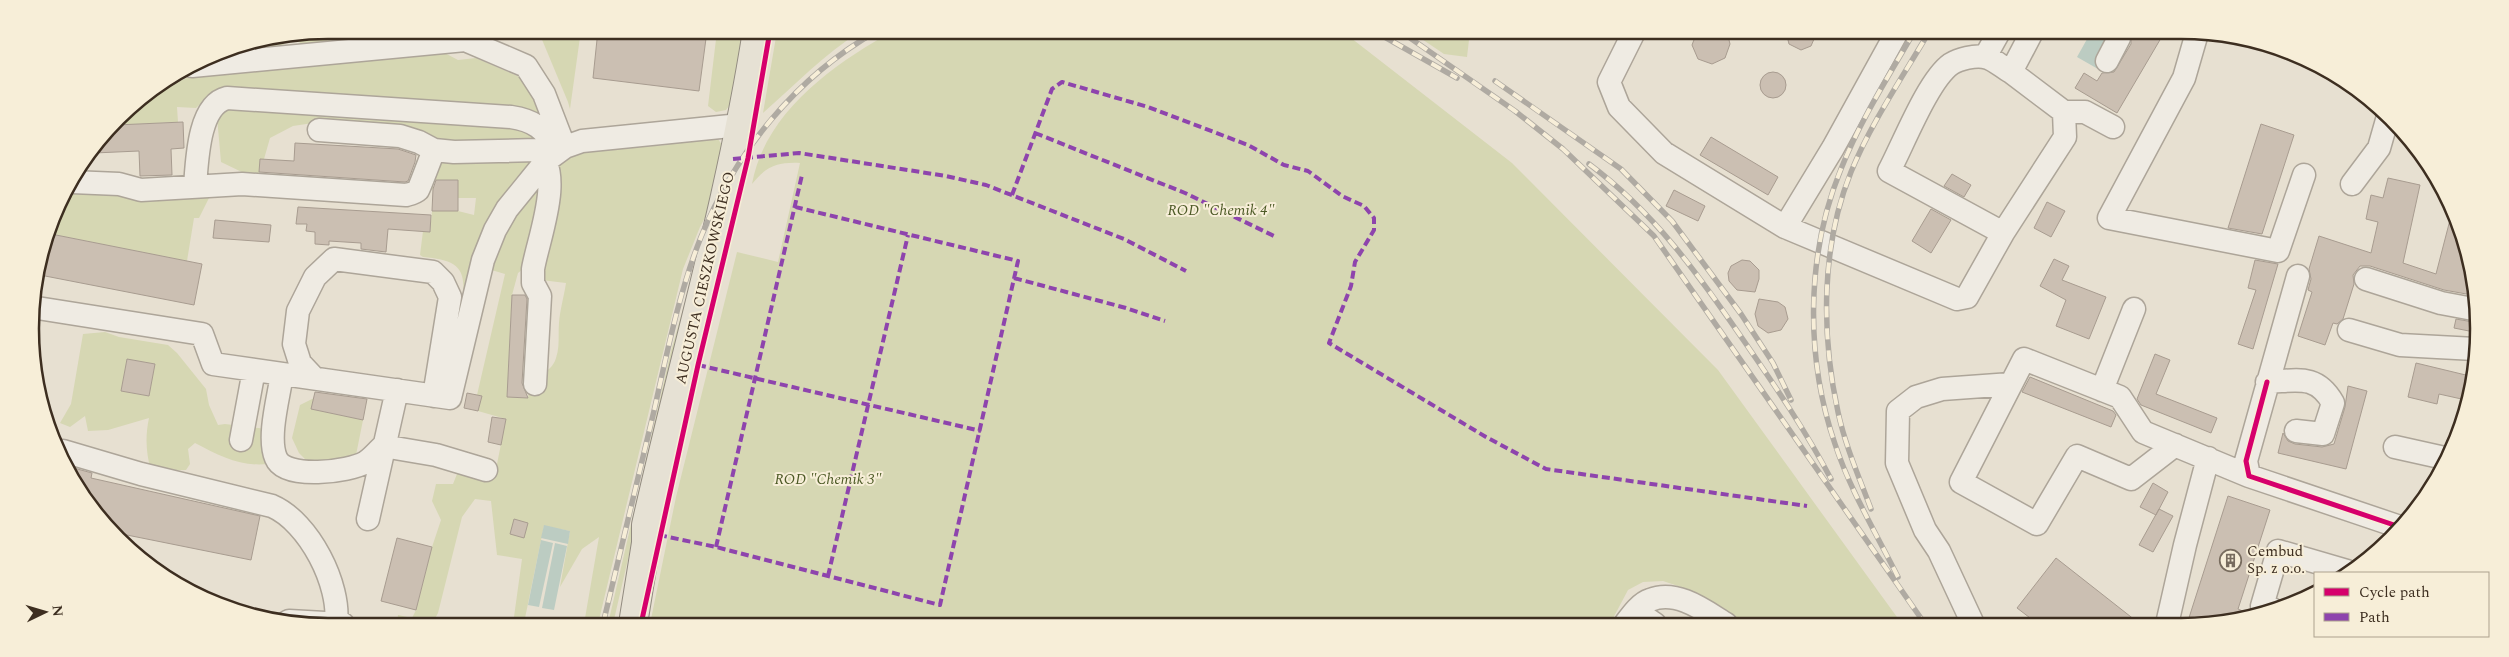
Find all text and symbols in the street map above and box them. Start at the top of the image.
street label: AUGUSTA CIESZKOWSKIEGO [669,169,741,387]
park label: ROD "Chemik 4" [1167,199,1275,222]
park label: ROD "Chemik 3" [774,468,882,491]
place label: Cembud Sp. z o.o. [2247,540,2305,580]
building icon: Cembud Sp. z o.o. [2219,548,2243,572]
legend [2314,572,2489,637]
text: Cycle path [2359,581,2430,604]
north arrow [20,587,70,637]
text: N [46,604,68,618]
text: Path [2359,606,2390,629]

